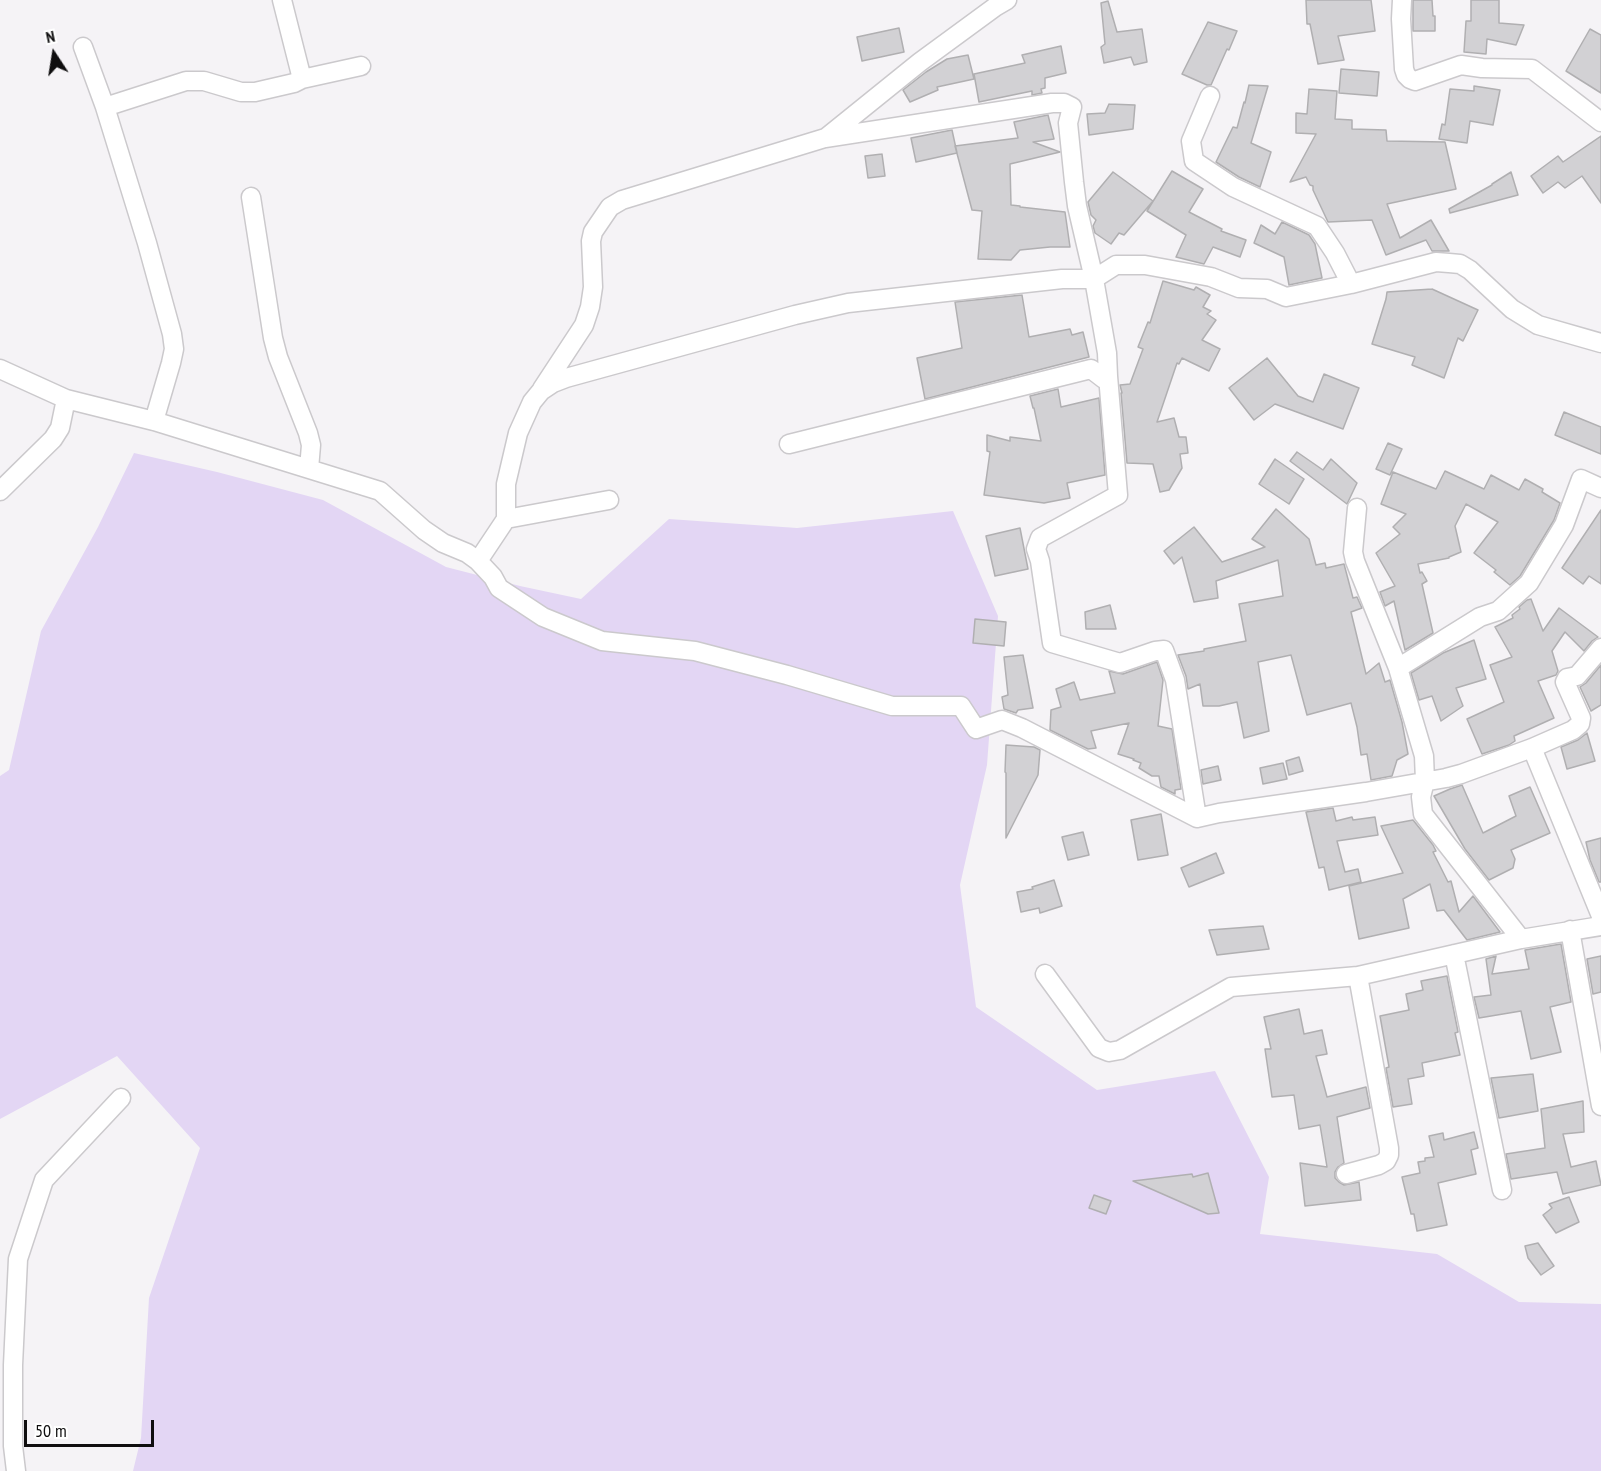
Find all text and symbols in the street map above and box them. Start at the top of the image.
north arrow [24,24,84,84]
text: N [44,26,57,47]
scale bar [27,1408,158,1446]
text: 50 m [35,1419,67,1442]

